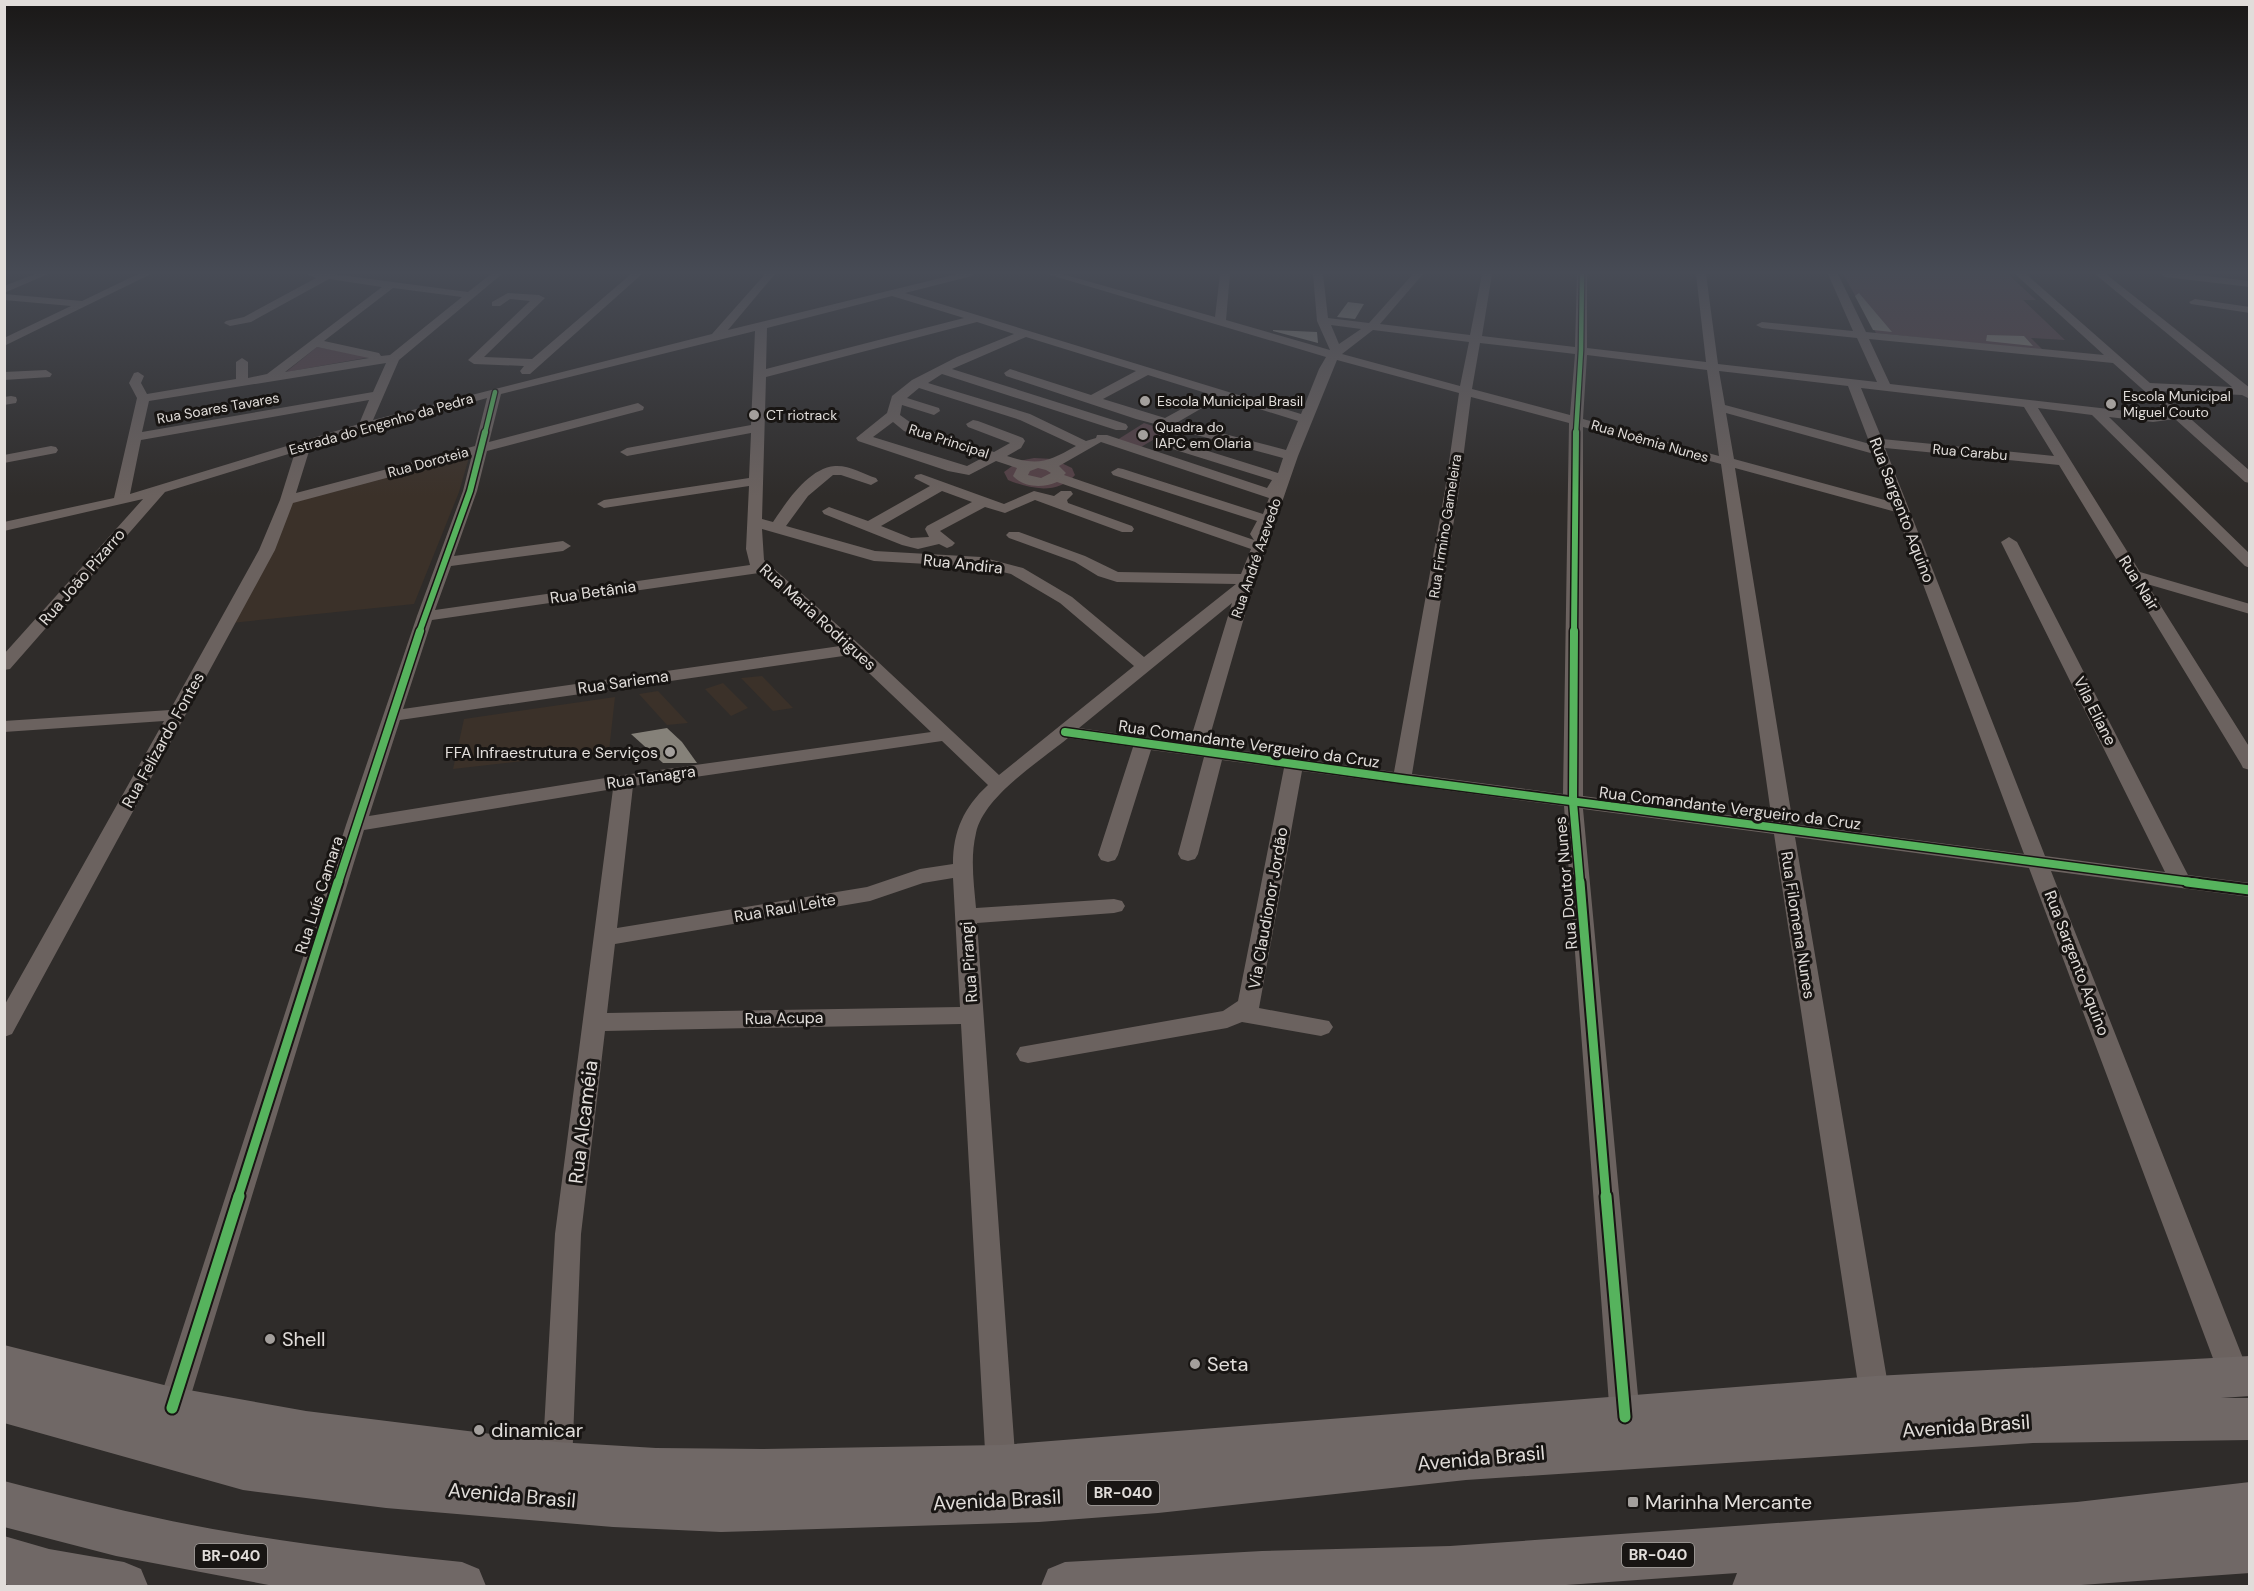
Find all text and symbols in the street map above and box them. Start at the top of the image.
place label: Escola Municipal Miguel Couto [2123,387,2231,421]
street label: Rua Soares Tavares [155,388,281,428]
street label: Estrada do Engenho da Pedra [287,389,475,459]
place label: Escola Municipal Brasil [1157,392,1303,410]
marker: Escola Municipal Brasil [1138,394,1152,408]
marker: Escola Municipal Miguel Couto [2104,397,2118,411]
place label: CT riotrack [766,406,837,424]
marker: CT riotrack [747,408,761,422]
street label: Rua Noêmia Nunes [1589,416,1711,466]
place label: Quadra do IAPC em Olaria [1155,418,1251,452]
street label: Rua Principal [907,420,991,462]
marker: Quadra do IAPC em Olaria [1136,428,1150,442]
street label: Rua Sargento Aquino [1865,434,1939,586]
street label: Rua Carabu [1932,440,2008,464]
street label: Rua Doroteia [386,443,470,481]
street label: Rua Firmino Gameleira [1425,453,1465,599]
street label: Rua André Azevedo [1227,496,1285,620]
street label: Rua João Pizarro [34,524,130,630]
street label: Rua Andira [922,549,1004,579]
street label: Rua Nair [2114,552,2164,615]
street label: Rua Maria Rodrigues [755,559,881,675]
street label: Rua Betânia [549,576,637,608]
street label: Rua Sariema [576,665,670,699]
street label: Rua Felizardo Fontes [117,669,209,811]
street label: Vila Eliane [2069,673,2121,749]
street label: Rua Comandante Vergueiro da Cruz [1117,715,1381,773]
place label: FFA Infraestrutura e Serviços [445,742,658,763]
marker: FFA Infraestrutura e Serviços [663,745,677,759]
street label: Rua Tanagra [605,760,697,794]
street label: Rua Comandante Vergueiro da Cruz [1598,782,1862,834]
street label: Rua Doutor Nunes [1550,816,1582,950]
street label: Via Claudionor Jordão [1243,825,1293,991]
street label: Rua Luís Camara [290,833,348,957]
street label: Rua Filomena Nunes [1776,850,1820,1000]
street label: Rua Sargento Aquino [2040,887,2114,1039]
street label: Rua Raul Leite [733,889,837,927]
street label: Rua Pirangi [956,921,982,1003]
street label: Rua Acupa [744,1007,824,1029]
street label: Rua Alcaméia [563,1059,603,1185]
place label: Shell [282,1326,325,1352]
marker: Shell [263,1332,277,1346]
place label: Seta [1207,1351,1248,1377]
marker: Seta [1188,1357,1202,1371]
street label: Avenida Brasil [1901,1409,2031,1443]
place label: dinamicar [491,1417,583,1443]
marker: dinamicar [472,1423,486,1437]
street label: Avenida Brasil [1416,1439,1546,1477]
street label: Avenida Brasil [447,1476,577,1514]
road number: BR-040 [1087,1481,1159,1505]
street label: Avenida Brasil [932,1484,1062,1516]
place label: Marinha Mercante [1645,1489,1812,1515]
marker: Marinha Mercante [1626,1495,1640,1509]
road number: BR-040 [1622,1543,1694,1567]
road number: BR-040 [195,1544,267,1568]

